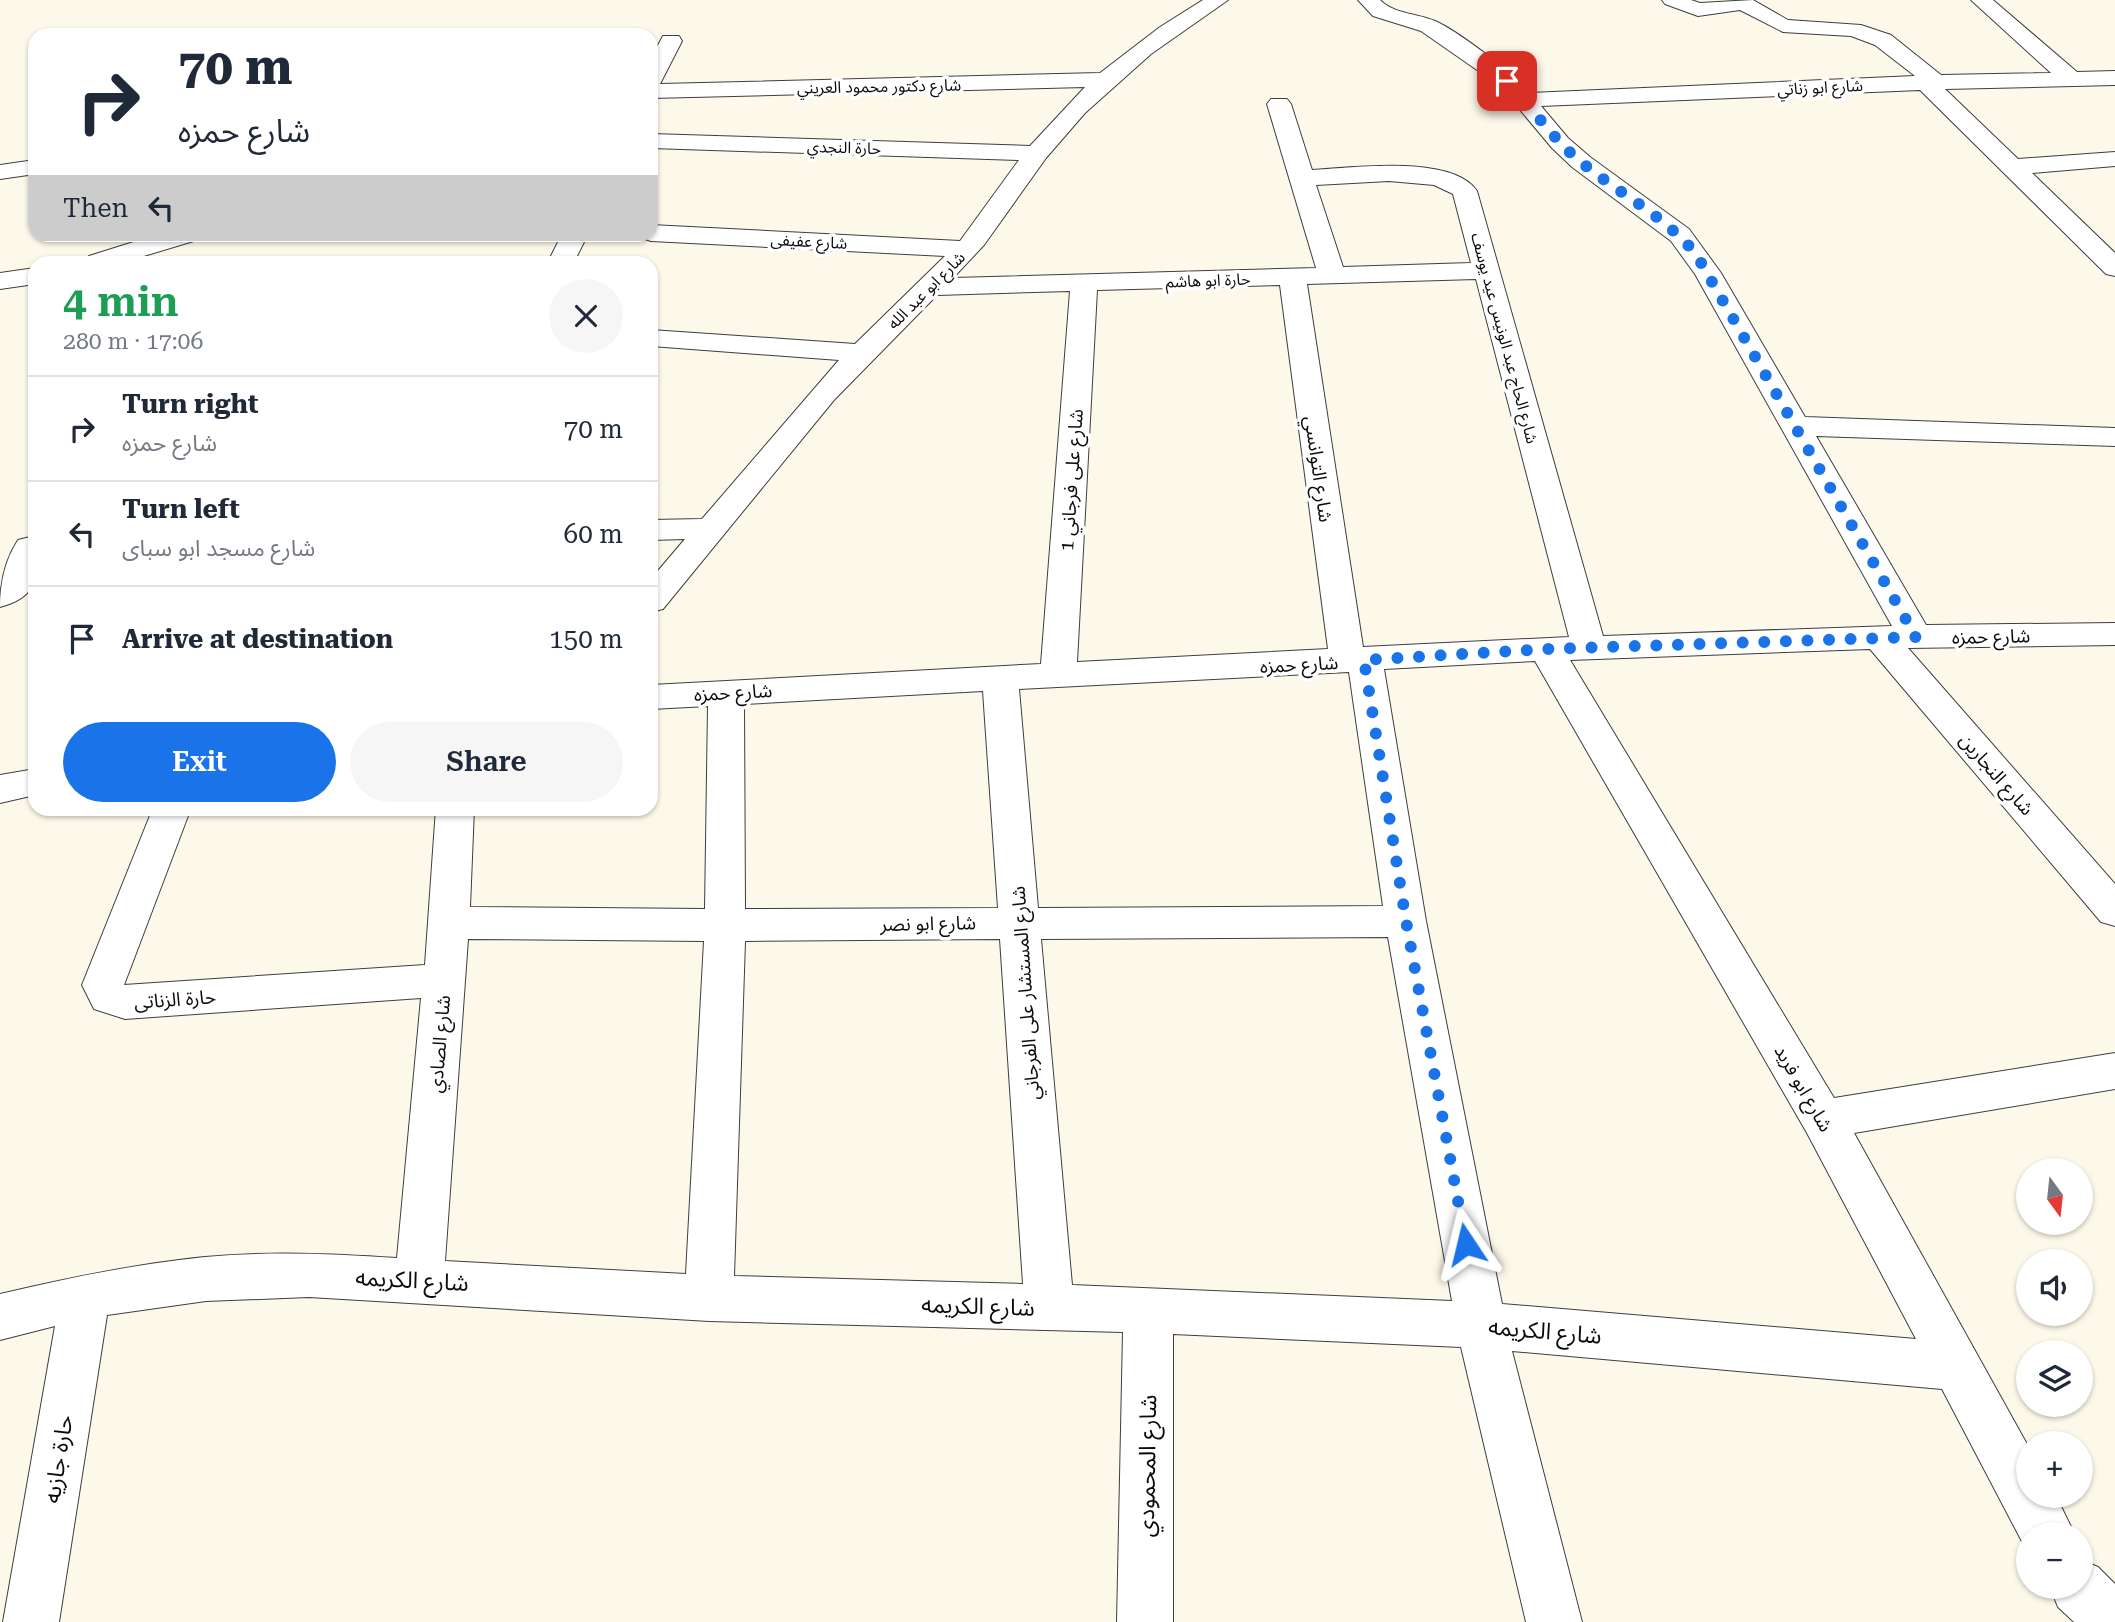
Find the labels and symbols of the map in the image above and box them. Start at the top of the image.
pin [1477,51,1537,111]
street label: شارع دكتور محمود العريني [797,76,961,100]
street label: شارع ابو زناتي [1777,76,1864,102]
street label: حارة النجدي [806,137,881,161]
street label: شارع عفيفى [770,230,848,256]
street label: شارع الحاج عبد الونيس عيد يوسف [1464,231,1542,446]
street label: شارع ابو عبد الله [884,248,971,335]
street label: حارة ابو هاشم [1165,270,1251,294]
street label: شارع على فرجاني 1 [1055,408,1091,552]
street label: شارع التوانسي [1296,414,1337,524]
street label: شارع حمزه [1952,624,2030,651]
street label: شارع حمزه [1259,651,1339,680]
street label: شارع حمزه [693,679,773,708]
street label: شارع النجارين [1953,729,2039,821]
street label: شارع المستشار على الفرجاني [1007,885,1048,1101]
street label: شارع ابو نصر [879,911,976,938]
street label: حارة الزناتى [133,985,217,1014]
street label: شارع الصادي [424,994,459,1094]
street label: شارع ابو فريد [1768,1041,1838,1137]
north arrow [2016,1158,2093,1236]
position arrow [1429,1207,1503,1281]
street label: شارع الكريمه [354,1264,469,1300]
street label: شارع الكريمه [921,1291,1035,1325]
street label: شارع الكريمه [1487,1313,1603,1353]
street label: شارع المحمودي [1133,1394,1166,1538]
street label: حارة جازيه [38,1413,79,1505]

